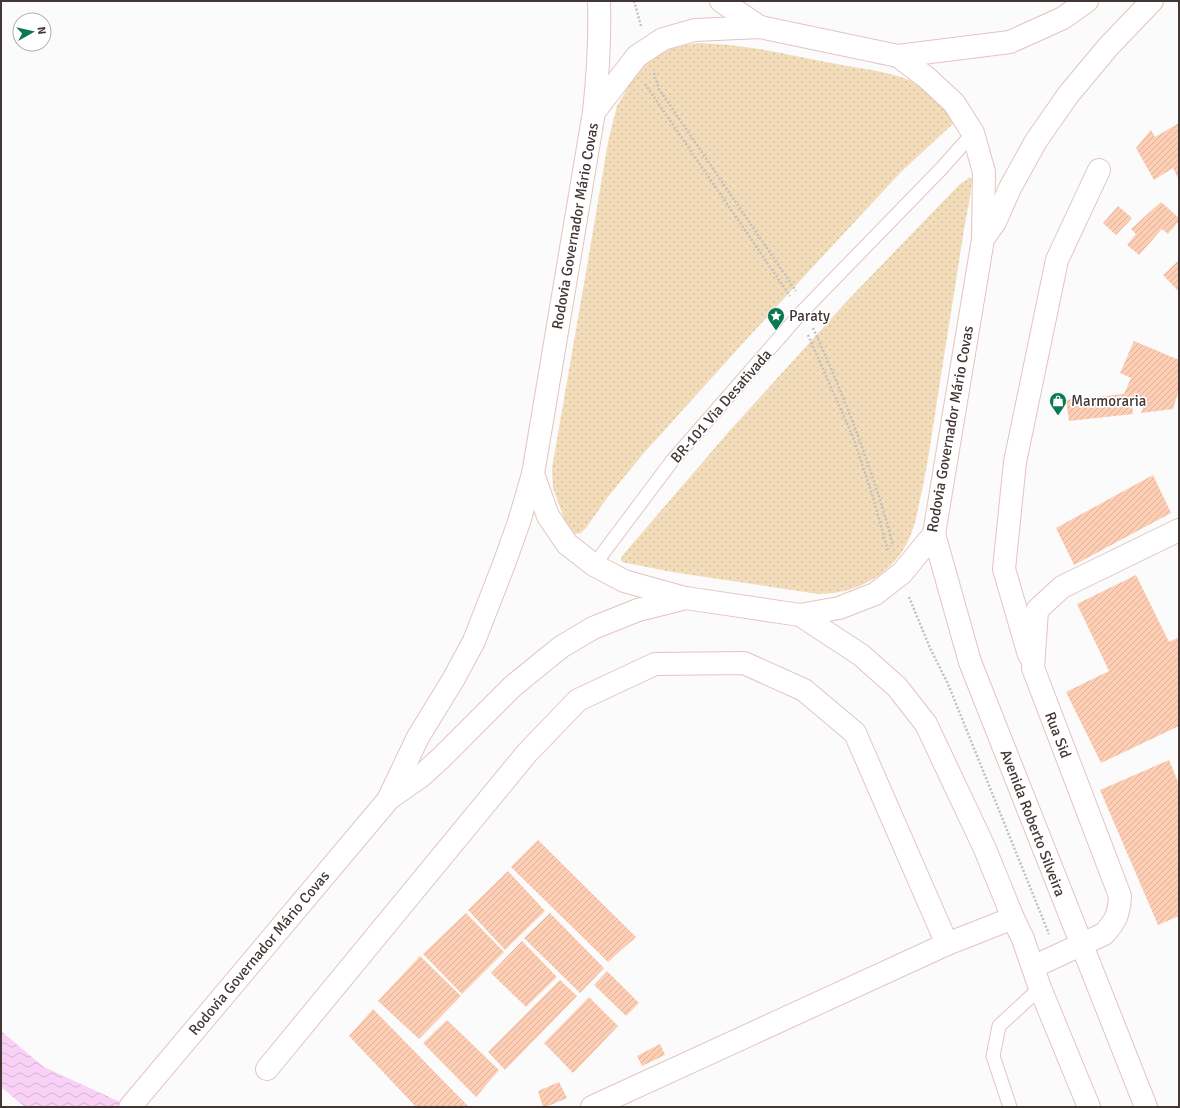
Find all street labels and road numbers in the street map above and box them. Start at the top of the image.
street label: Rodovia Governador Mário Covas [548,121,602,331]
street label: Rodovia Governador Mário Covas [923,324,977,534]
street label: BR-101 Via Desativada [667,345,775,467]
street label: Rua Sid [1041,709,1075,761]
street label: Avenida Roberto Silveira [997,747,1069,899]
street label: Rodovia Governador Mário Covas [185,867,333,1039]

